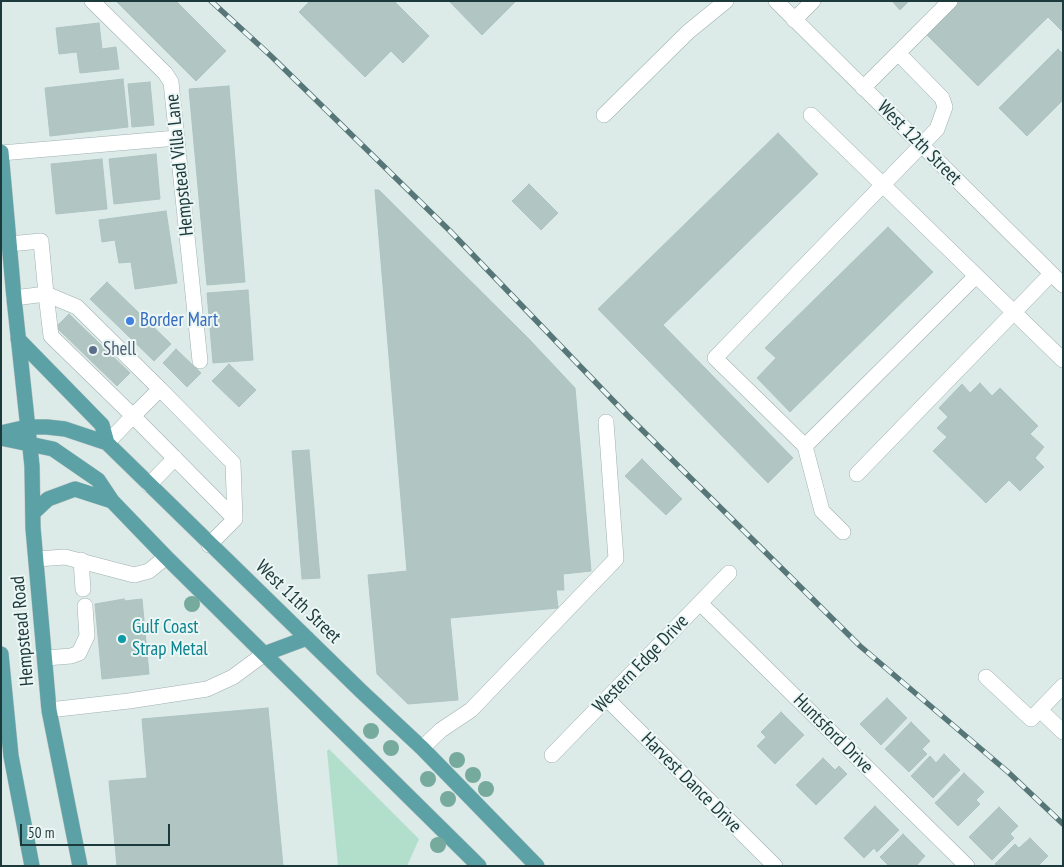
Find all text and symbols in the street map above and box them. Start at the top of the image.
street label: Hempstead Villa Lane [161,93,199,237]
street label: West 12th Street [872,96,966,190]
place label: Border Mart [140,310,218,332]
marker: Border Mart [124,315,136,327]
place label: Shell [103,339,136,361]
marker: Shell [87,344,99,356]
street label: West 11th Street [251,556,345,648]
street label: Hempstead Road [7,575,39,687]
street label: Western Edge Drive [588,610,694,718]
place label: Gulf Coast Strap Metal [132,617,208,661]
marker: Gulf Coast Strap Metal [116,633,128,645]
street label: Huntsford Drive [788,689,878,779]
street label: Harvest Dance Drive [636,728,746,838]
scale bar [22,814,172,846]
text: 50 m [28,823,54,842]

